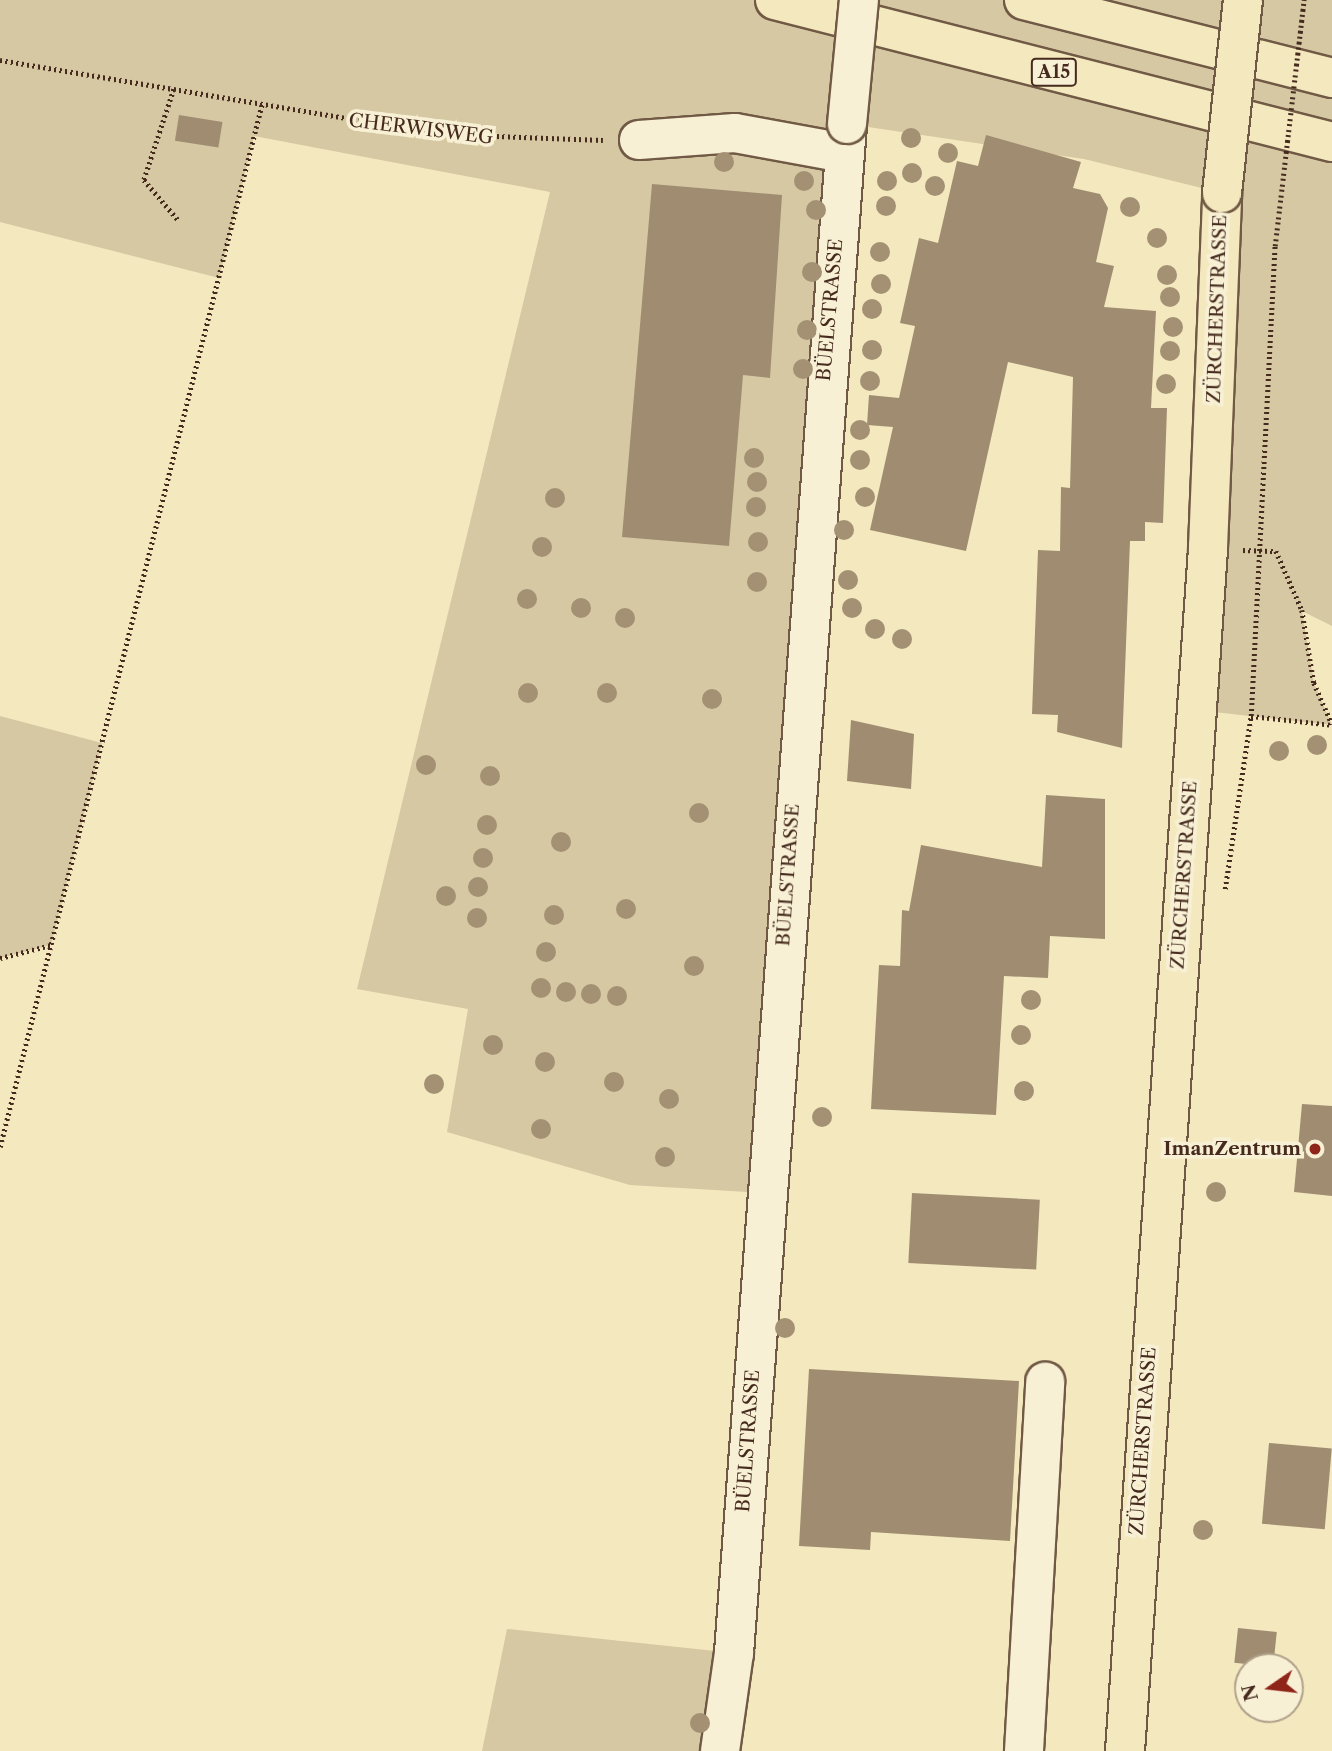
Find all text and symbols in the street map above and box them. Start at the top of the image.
road number: A15 [1030,58,1078,86]
street label: CHERWISWEG [347,109,495,149]
street label: ZÜRCHERSTRASSE [1202,214,1232,404]
street label: BÜELSTRASSE [812,238,848,382]
street label: ZÜRCHERSTRASSE [1166,780,1202,970]
street label: BÜELSTRASSE [772,803,804,947]
place label: ImanZentrum [1164,1138,1301,1160]
marker: ImanZentrum [1307,1141,1323,1157]
street label: ZÜRCHERSTRASSE [1125,1346,1161,1536]
street label: BÜELSTRASSE [732,1369,764,1513]
north arrow [1234,1653,1304,1723]
text: N [1237,1682,1263,1704]

